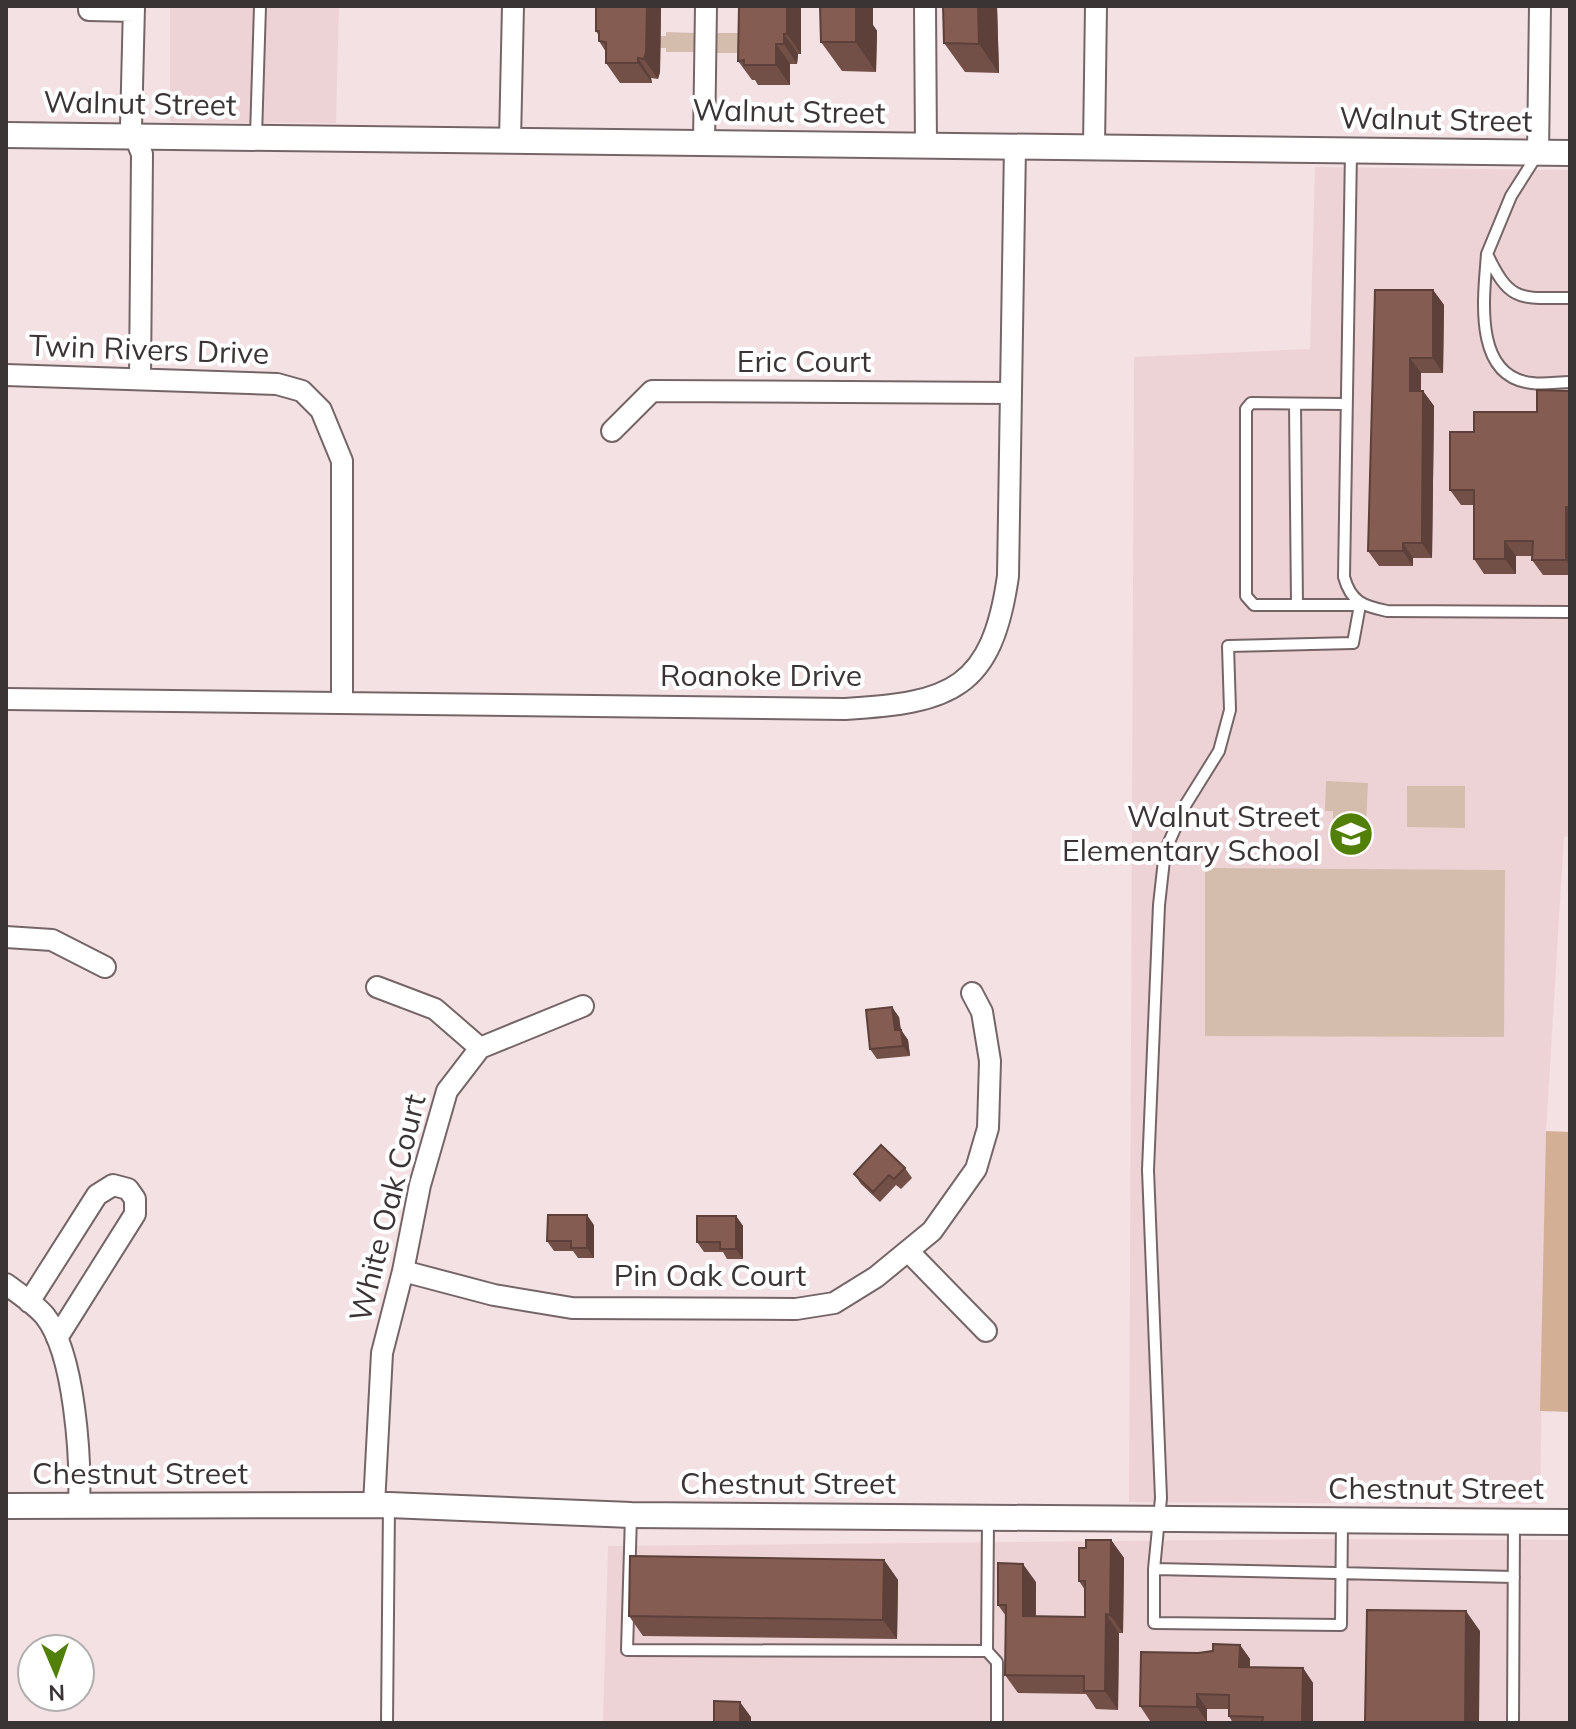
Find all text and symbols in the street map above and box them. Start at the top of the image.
street label: Walnut Street [43,82,237,124]
street label: Walnut Street [692,90,886,132]
street label: Walnut Street [1339,98,1533,140]
street label: Twin Rivers Drive [28,326,270,372]
street label: Eric Court [737,342,871,380]
street label: Roanoke Drive [660,656,862,694]
place label: Walnut Street Elementary School [1062,797,1320,869]
school or university icon: Walnut Street Elementary School [1327,810,1375,858]
street label: White Oak Court [340,1090,434,1325]
street label: Pin Oak Court [614,1256,806,1294]
street label: Chestnut Street [32,1454,248,1492]
street label: Chestnut Street [680,1464,896,1502]
street label: Chestnut Street [1328,1469,1544,1507]
north arrow [16,1633,96,1713]
text: N [48,1679,65,1707]

